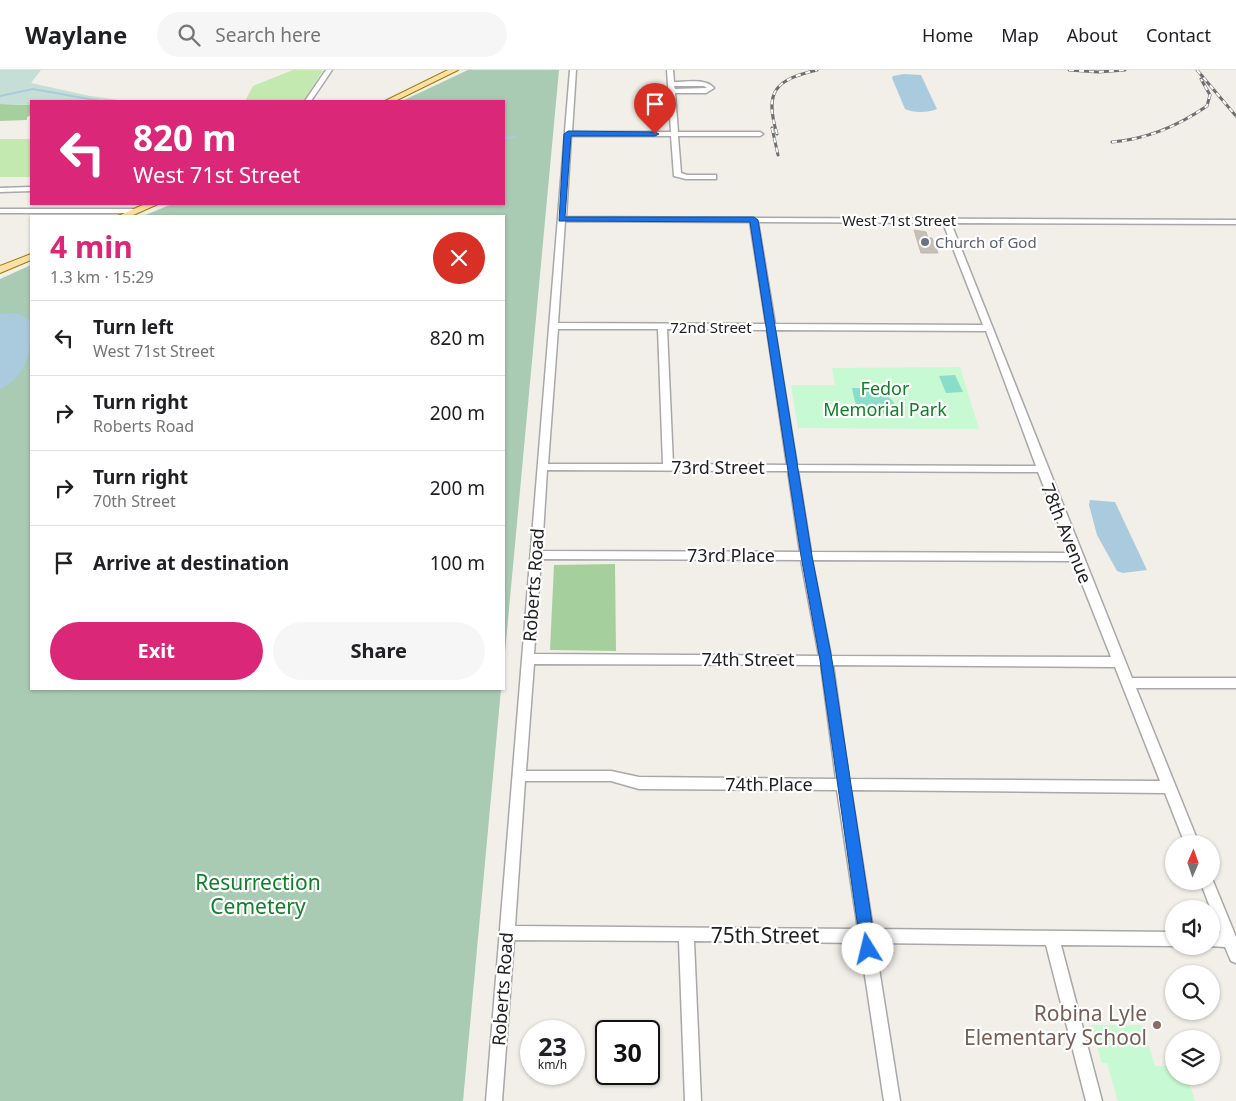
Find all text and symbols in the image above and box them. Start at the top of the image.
search box [157,12,507,57]
text: Waylane [25,18,127,51]
icon: search [175,21,203,49]
text: Search here [215,22,321,48]
text: Home [922,23,973,47]
text: Map [1001,23,1039,47]
text: About [1067,23,1118,47]
text: Contact [1146,23,1211,47]
pin [634,83,676,134]
icon: arrive [641,90,669,118]
text: 820 m [133,114,236,161]
icon: left [50,120,115,185]
text: West 71st Street [133,159,300,189]
street label: West 71st Street [842,210,957,230]
text: 4 min [50,226,133,267]
button: close [433,232,485,284]
place label: Church of God [935,232,1037,252]
marker: Church of God [919,236,931,248]
text: 1.3 km · 15:29 [50,266,154,288]
text: Turn left [93,314,174,340]
street label: 72nd Street [670,317,752,337]
icon: left [50,324,78,352]
text: 820 m [430,325,485,351]
text: West 71st Street [93,340,215,362]
park label: Fedor Memorial Park [823,376,947,421]
text: Turn right [93,389,188,415]
icon: right [50,399,78,427]
text: 200 m [430,400,485,426]
text: Roberts Road [93,415,194,437]
street label: 73rd Street [671,455,765,479]
text: Turn right [93,464,188,490]
icon: right [50,474,78,502]
text: 200 m [430,475,485,501]
street label: 78th Avenue [1036,479,1098,587]
text: 70th Street [93,490,176,512]
street label: Roberts Road [517,527,549,643]
street label: 73rd Place [687,543,775,567]
icon: arrive [50,549,78,577]
text: Arrive at destination [93,550,289,576]
text: 100 m [430,550,485,576]
button: Exit [50,622,263,680]
button: Share [273,622,485,680]
street label: 74th Street [701,647,795,671]
street label: 74th Place [725,772,813,796]
north arrow [1165,835,1220,890]
map controls [1165,835,1220,1085]
park label: Resurrection Cemetery [195,868,321,920]
button: sound [1165,900,1220,955]
street label: 75th Street [711,921,820,949]
position arrow [841,922,893,974]
street label: Roberts Road [486,931,518,1047]
button: search [1165,965,1220,1020]
place label: Robina Lyle Elementary School [964,999,1147,1051]
marker: Robina Lyle Elementary School [1151,1019,1163,1031]
speed limit sign: 30 [595,1020,660,1085]
text: 23 [538,1029,567,1063]
button: layers [1165,1030,1220,1085]
text: km/h [538,1056,567,1073]

